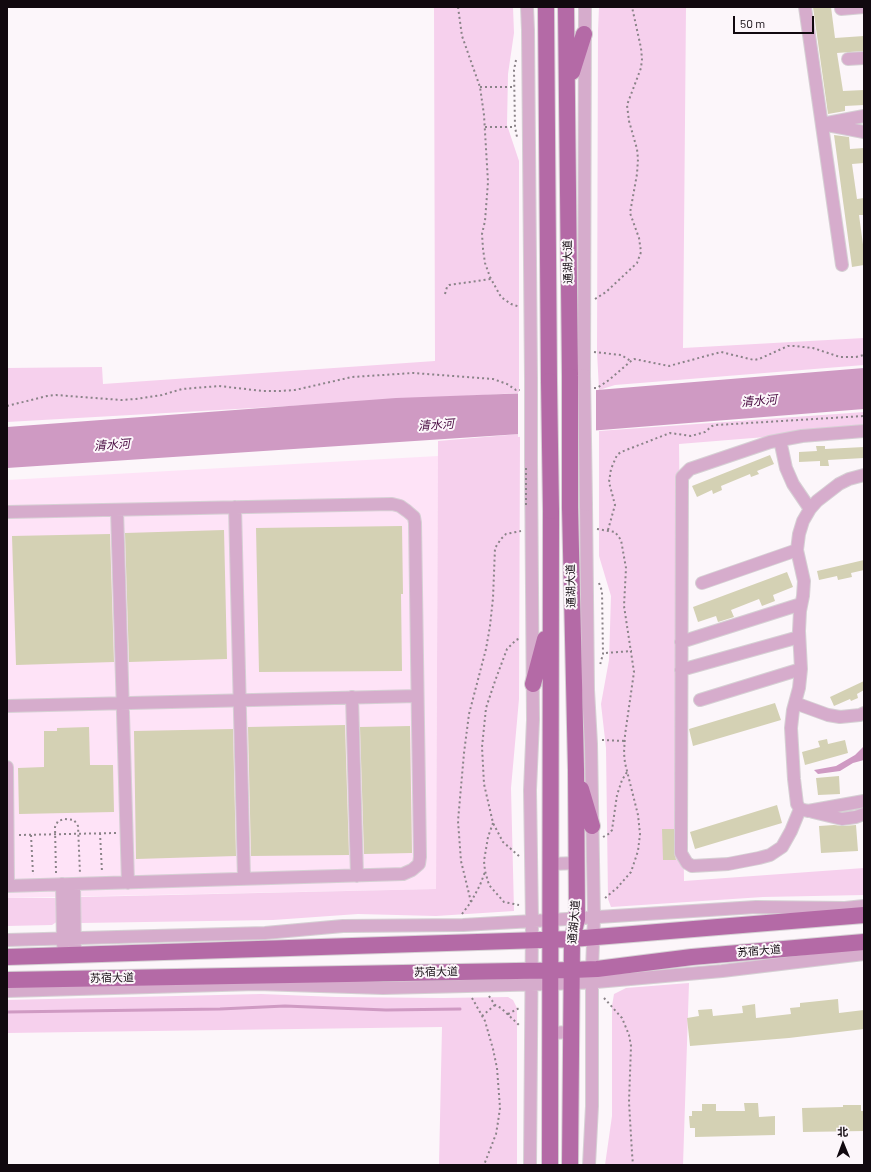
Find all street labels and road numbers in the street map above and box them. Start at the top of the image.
street label: 通湖大道 [561,240,575,284]
street label: 通湖大道 [564,564,578,608]
street label: 通湖大道 [566,900,582,944]
street label: 苏宿大道 [737,943,781,959]
street label: 苏宿大道 [414,965,458,979]
street label: 苏宿大道 [90,971,134,985]

